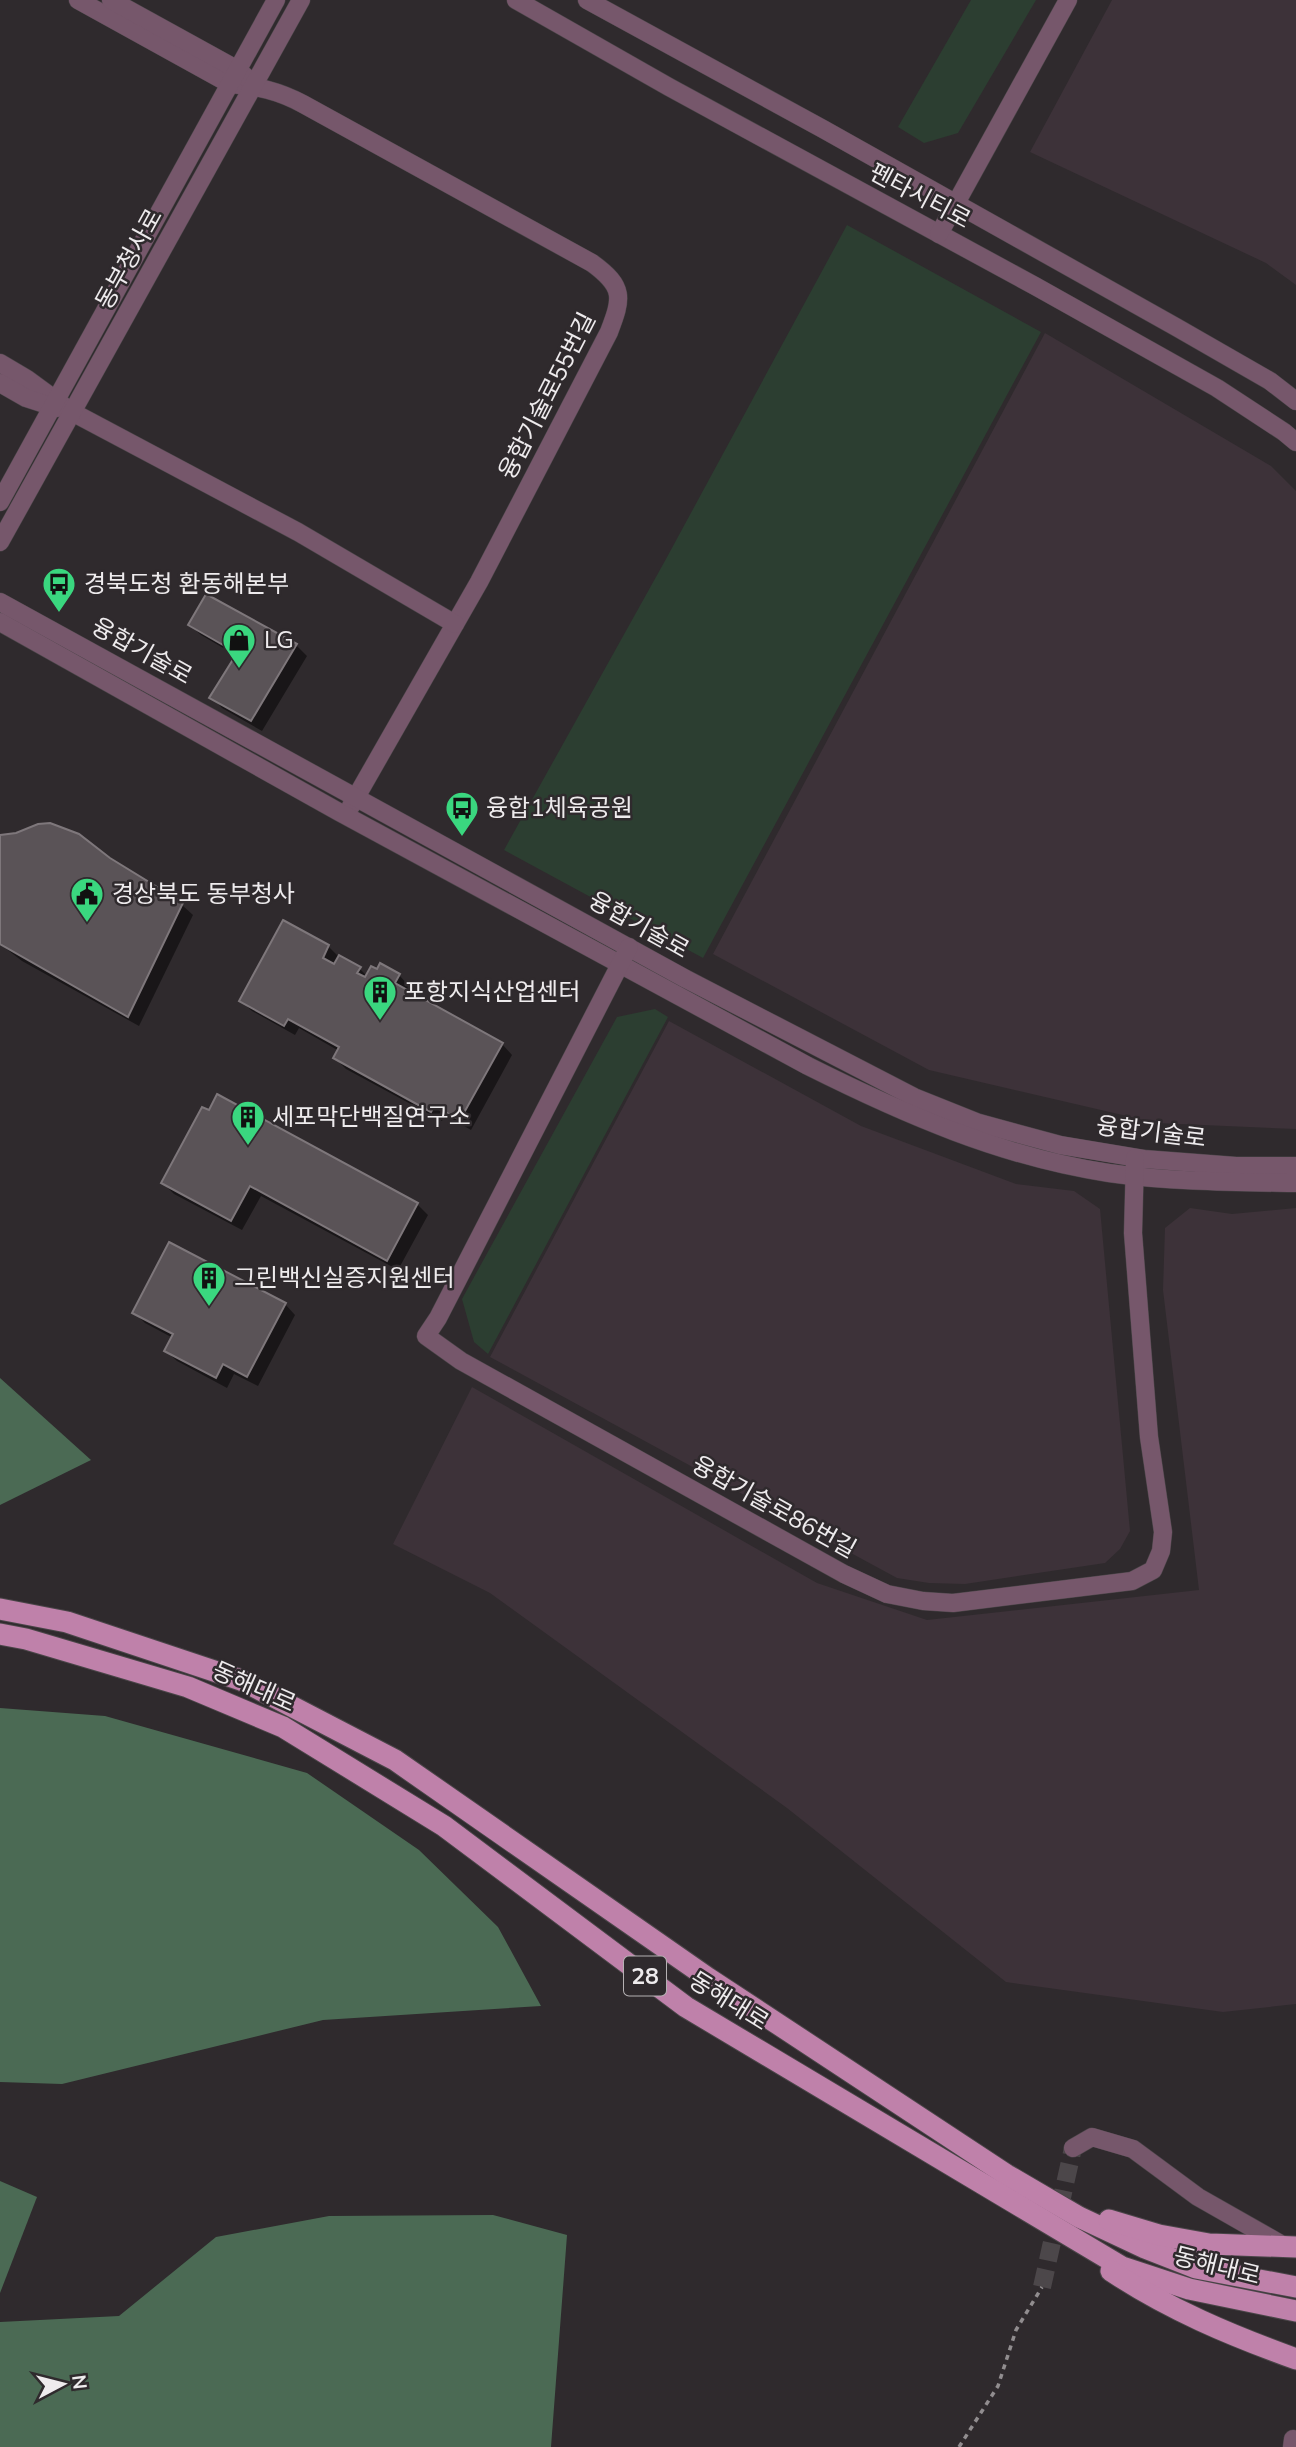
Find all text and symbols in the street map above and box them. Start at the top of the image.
street label: 펜타시티로 [865,156,976,234]
street label: 동부청사로 [88,203,168,314]
street label: 융합기술로55번길 [491,307,601,484]
bus stop icon: 경북도청 환동해본부 [40,565,78,614]
place label: 경북도청 환동해본부 [84,568,289,598]
street label: 융합기술로 [87,610,198,690]
shop icon: LG [220,621,258,670]
place label: LG [264,624,294,654]
bus stop icon: 융합1체육공원 [443,789,481,838]
place label: 융합1체육공원 [486,792,633,822]
public building icon: 경상북도 동부청사 [68,875,106,924]
place label: 경상북도 동부청사 [112,878,295,908]
street label: 융합기술로 [584,884,695,964]
building icon: 포항지식산업센터 [361,973,399,1022]
place label: 포항지식산업센터 [404,976,581,1006]
building icon: 세포막단백질연구소 [229,1098,267,1147]
place label: 세포막단백질연구소 [272,1101,471,1131]
street label: 융합기술로 [1095,1109,1208,1153]
building icon: 그린백신실증지원센터 [190,1259,228,1308]
place label: 그린백신실증지원센터 [234,1262,455,1292]
street label: 융합기술로86번길 [687,1449,862,1564]
street label: 동해대로 [208,1654,301,1718]
road number: 28 [624,1956,666,1996]
street label: 동해대로 [684,1964,775,2036]
street label: 동해대로 [1171,2240,1264,2290]
north arrow [28,2349,98,2419]
text: N [67,2373,93,2391]

